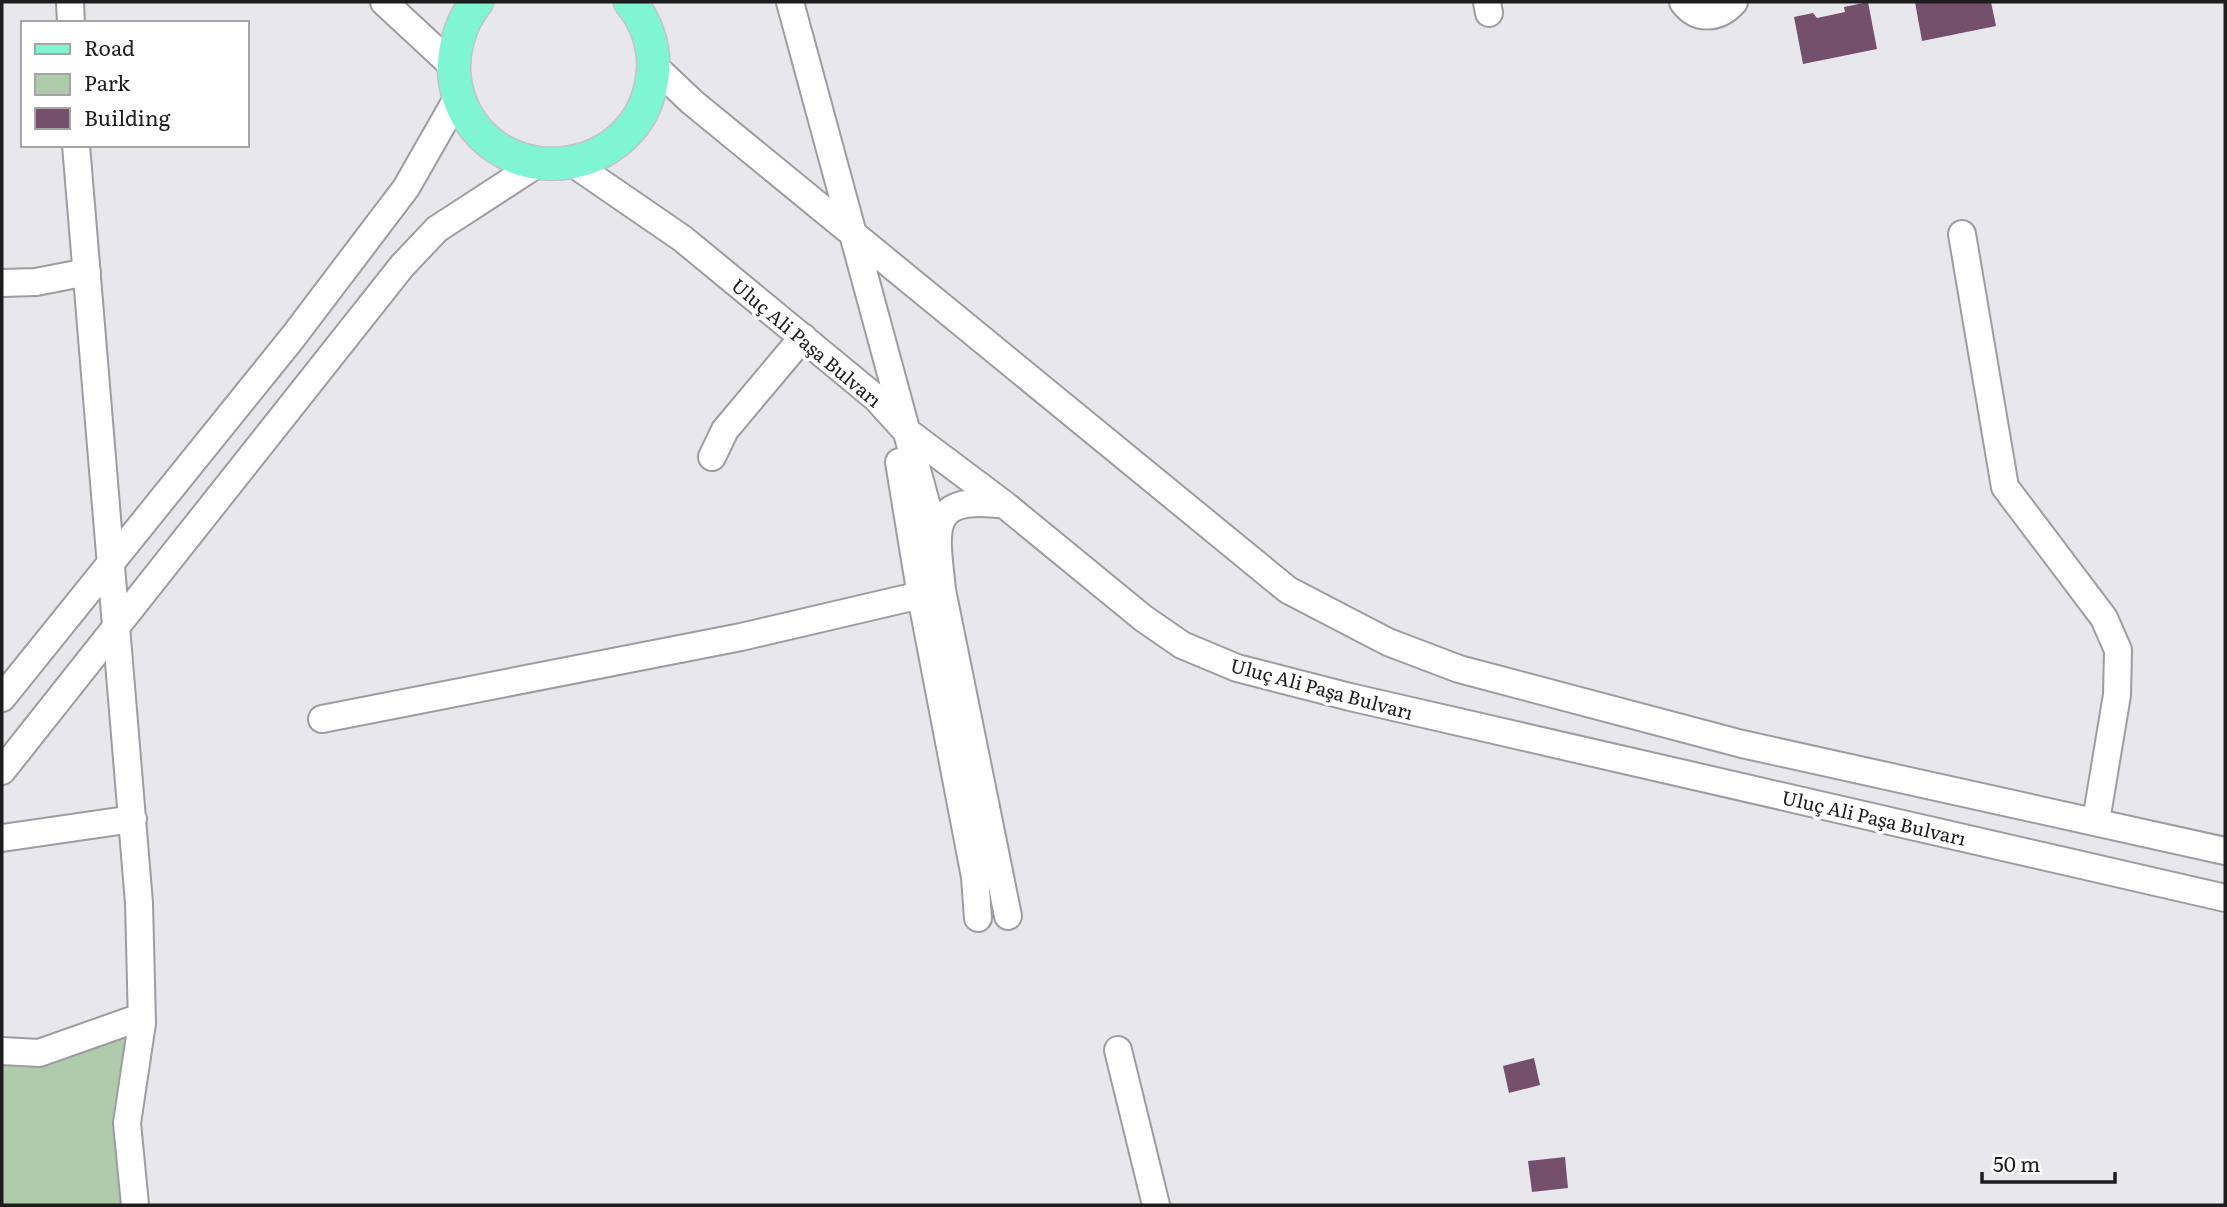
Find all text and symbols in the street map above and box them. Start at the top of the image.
legend [21,21,248,147]
text: Road [84,31,135,62]
text: Park [84,66,130,97]
text: Building [84,101,171,132]
street label: Uluç Ali Paşa Bulvarı [726,271,888,413]
street label: Uluç Ali Paşa Bulvarı [1228,650,1416,726]
street label: Uluç Ali Paşa Bulvarı [1779,782,1969,852]
scale bar [1982,1140,2115,1184]
text: 50 m [1993,1147,2040,1178]

